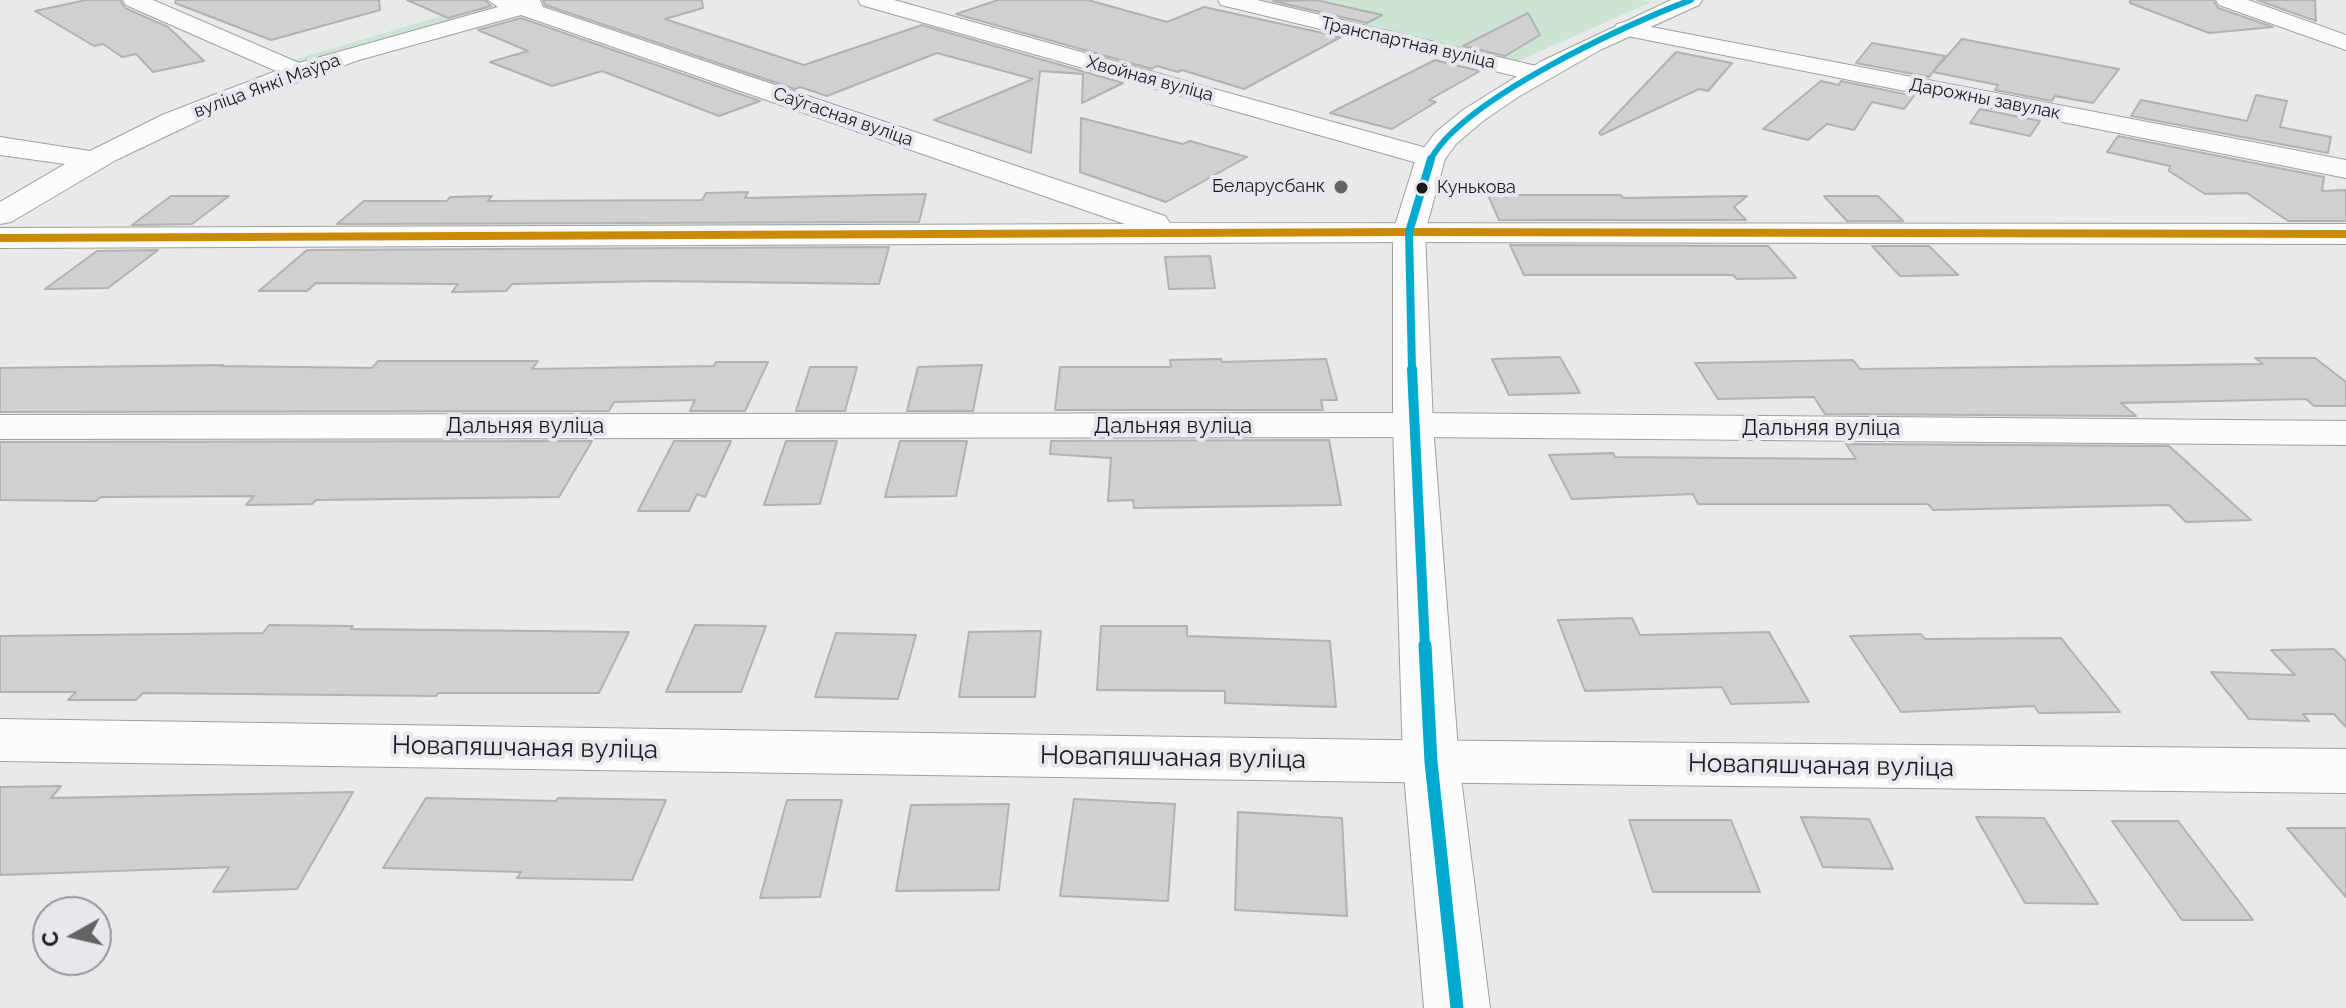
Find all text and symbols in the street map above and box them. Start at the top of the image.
street label: Транспартная вуліца [1319,12,1497,74]
street label: вуліца Янкі Маўра [191,49,343,123]
street label: Хвойная вуліца [1084,52,1216,106]
street label: Дарожны завулак [1908,74,2062,124]
street label: Саўгасная вуліца [770,83,916,151]
place label: Беларусбанк [1212,176,1325,198]
place label: Кунькова [1437,177,1516,199]
marker: Беларусбанк [1332,178,1350,196]
marker: Кунькова [1414,180,1430,196]
street label: Дальняя вуліца [446,413,604,439]
street label: Дальняя вуліца [1094,413,1252,439]
street label: Дальняя вуліца [1742,415,1900,441]
street label: Новапяшчаная вуліца [392,730,658,766]
street label: Новапяшчаная вуліца [1040,740,1306,776]
street label: Новапяшчаная вуліца [1688,748,1954,784]
north arrow [32,896,112,976]
text: С [36,930,64,948]

